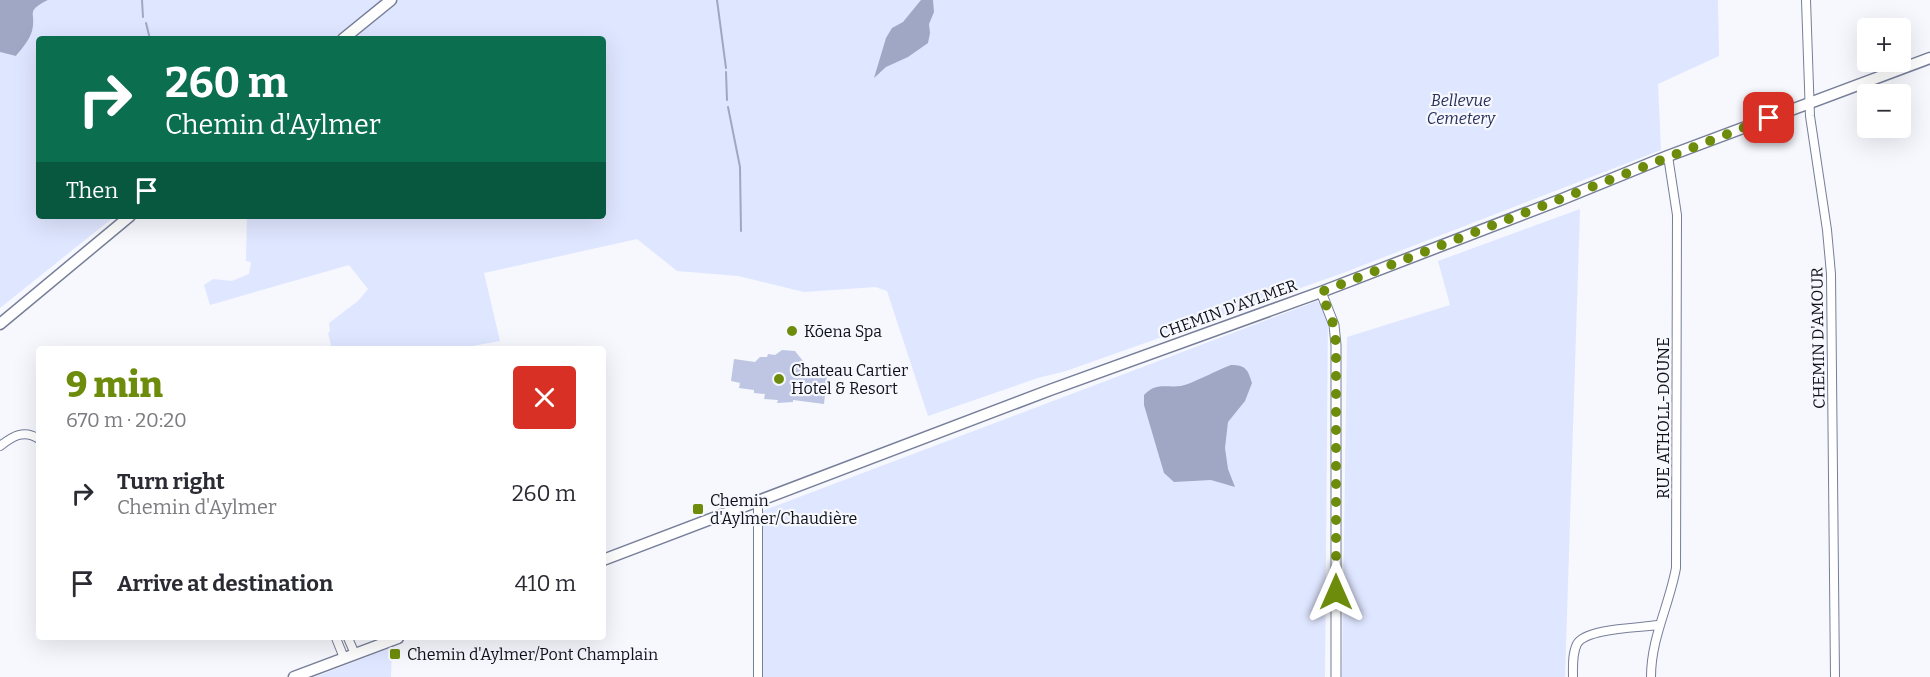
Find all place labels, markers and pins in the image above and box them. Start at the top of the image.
pin [1743,92,1794,143]
place label: Kōena Spa [804,322,882,341]
marker: Kōena Spa [785,324,799,338]
place label: Chateau Cartier Hotel & Resort [791,361,908,398]
marker: Chateau Cartier Hotel & Resort [772,372,786,386]
place label: Chemin d'Aylmer/Chaudière [710,491,857,528]
marker: Chemin d'Aylmer/Chaudière [691,502,705,516]
place label: Chemin d'Aylmer/Pont Champlain [407,645,658,664]
marker: Chemin d'Aylmer/Pont Champlain [388,647,402,661]

